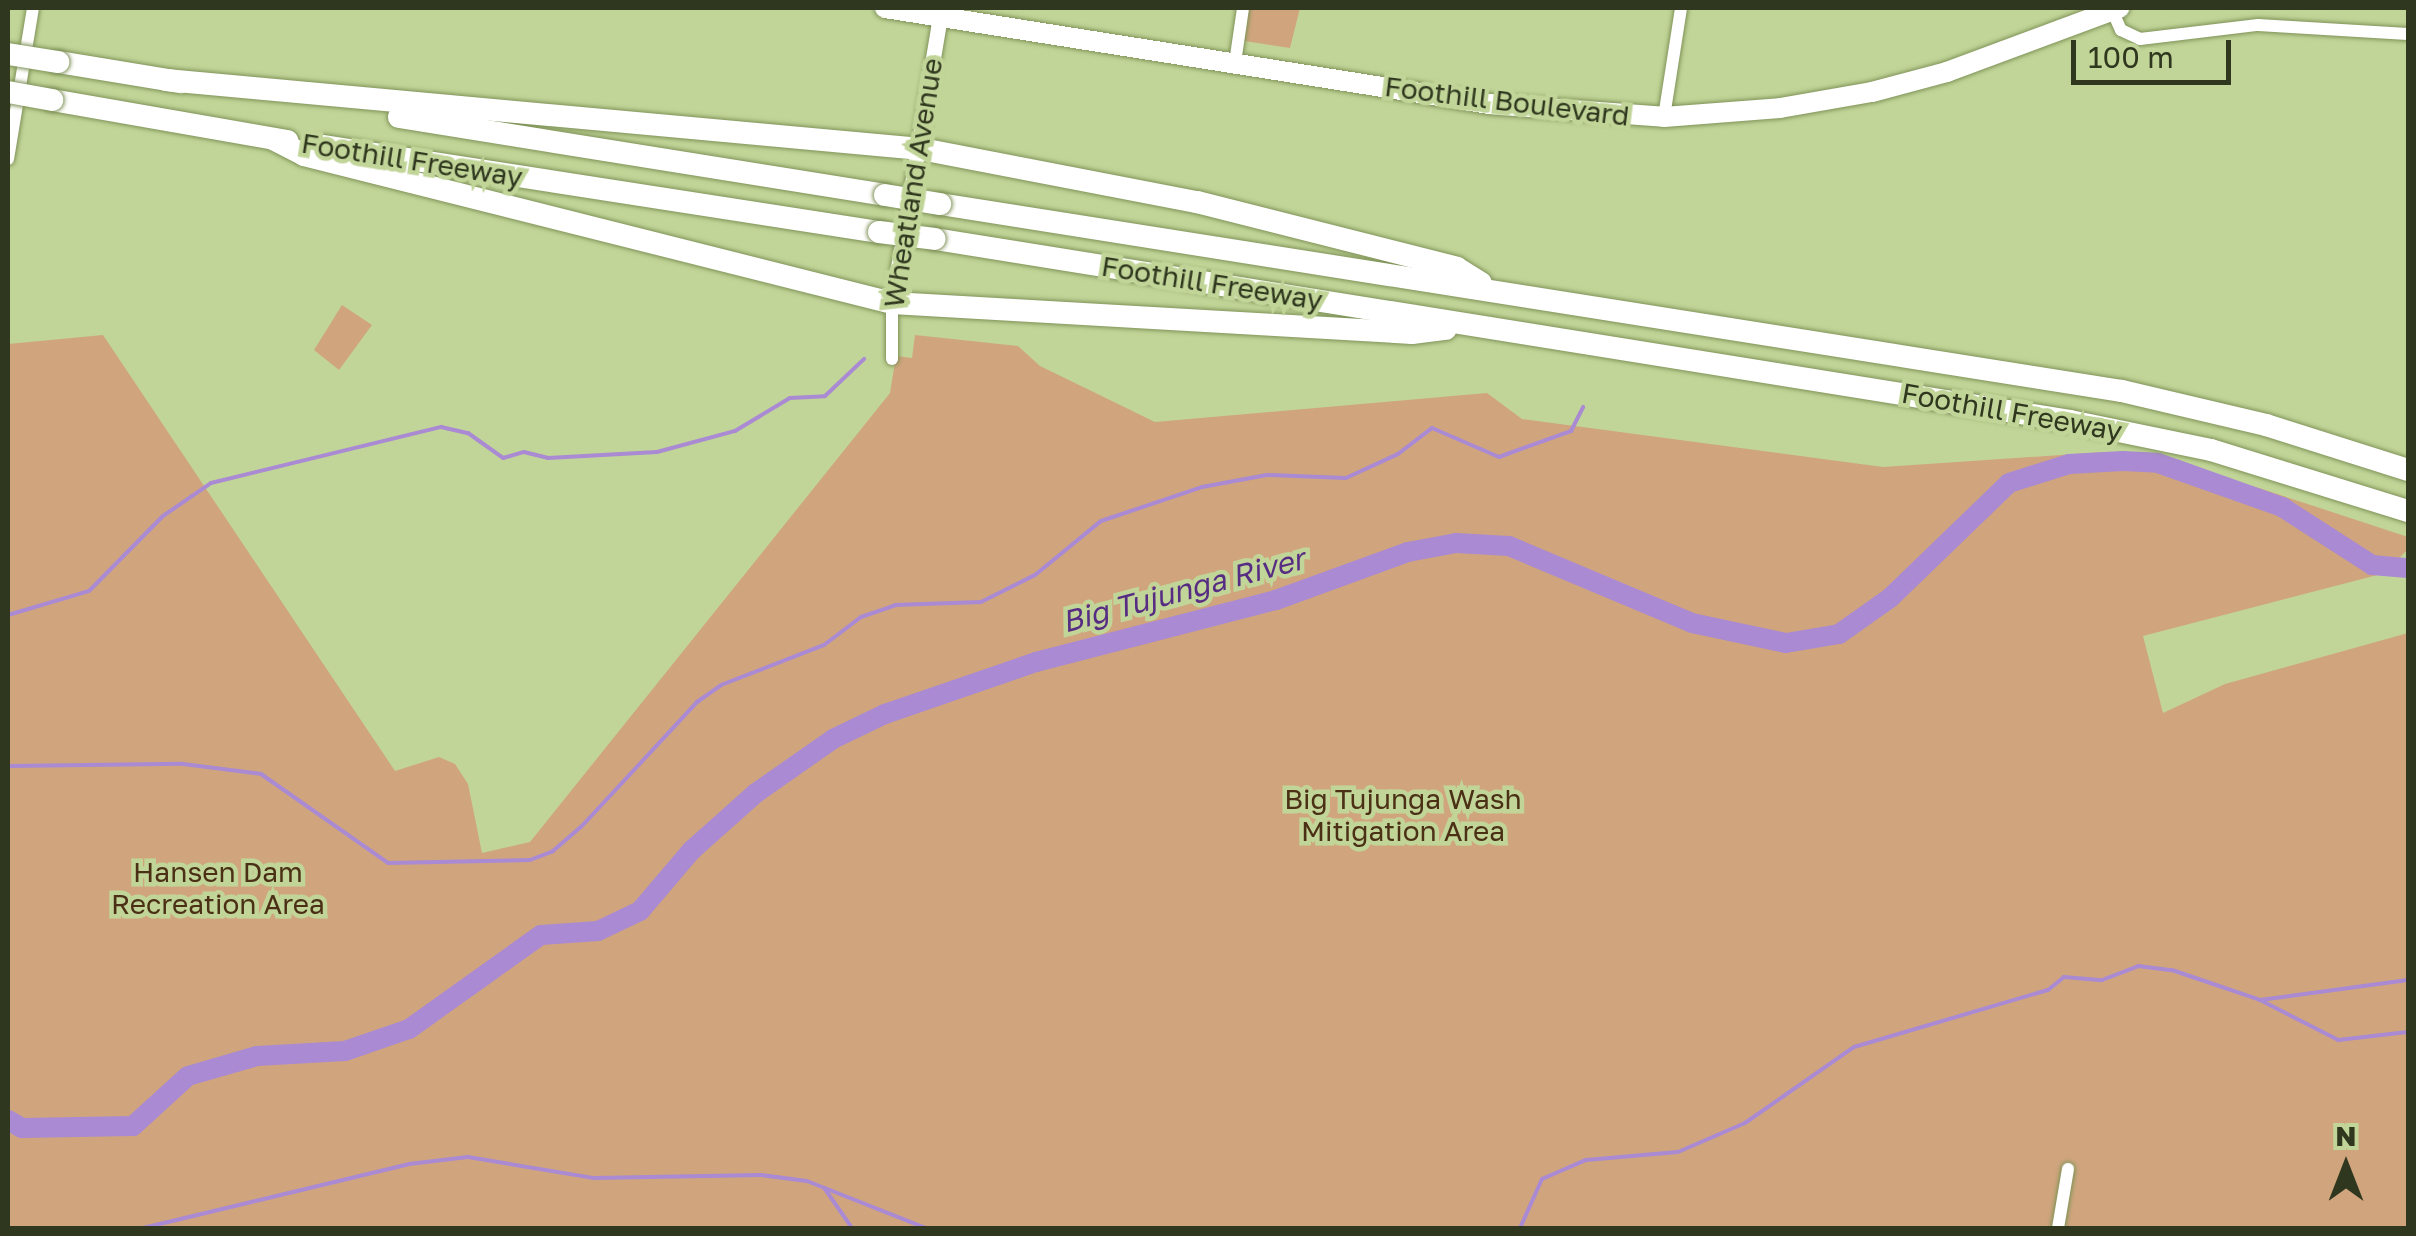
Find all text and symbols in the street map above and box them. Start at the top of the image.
scale bar [2076,20,2236,82]
text: 100 m [2088,39,2174,75]
street label: Wheatland Avenue [877,56,949,310]
street label: Foothill Boulevard [1383,69,1631,133]
street label: Foothill Freeway [299,126,525,194]
street label: Foothill Freeway [1099,249,1325,317]
street label: Foothill Freeway [1899,376,2125,448]
water label: Big Tujunga River [1058,540,1308,640]
park label: Big Tujunga Wash Mitigation Area [1284,782,1522,848]
park label: Hansen Dam Recreation Area [111,855,325,921]
north arrow [2296,1116,2396,1216]
text: N [2335,1119,2357,1152]

